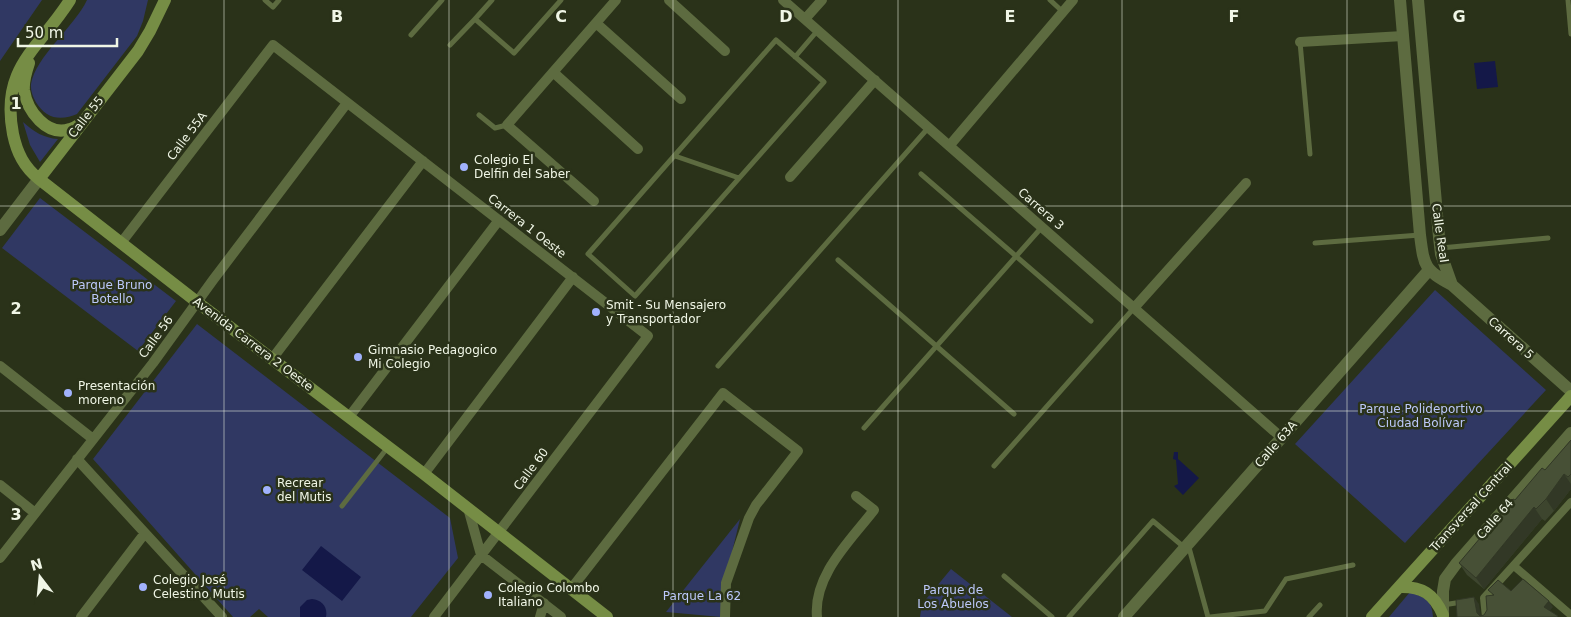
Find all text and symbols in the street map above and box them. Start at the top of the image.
text: B [331,7,343,26]
text: C [555,7,567,26]
text: D [779,7,793,26]
text: E [1005,7,1015,26]
text: F [1229,7,1239,26]
text: G [1452,7,1466,26]
scale bar [18,15,116,47]
text: 50 m [25,24,63,42]
street label: Calle 55 [65,93,107,141]
text: 1 [10,94,22,113]
street label: Calle 55A [164,108,210,163]
place label: Colegio El Delfin del Saber [474,153,570,181]
marker: Colegio El Delfin del Saber [458,161,470,173]
street label: Carrera 3 [1015,185,1067,233]
street label: Carrera 1 Oeste [485,191,569,261]
street label: Calle Real [1429,203,1451,263]
park label: Parque Bruno Botello [72,278,152,306]
street label: Avenida Carrera 2 Oeste [190,294,316,394]
place label: Smit - Su Mensajero y Transportador [606,298,726,326]
text: 2 [10,299,22,318]
marker: Smit - Su Mensajero y Transportador [590,306,602,318]
street label: Calle 56 [136,313,176,361]
street label: Carrera 5 [1485,314,1537,362]
place label: Gimnasio Pedagogico Mi Colegio [368,343,497,371]
marker: Gimnasio Pedagogico Mi Colegio [352,351,364,363]
place label: Presentación moreno [78,379,155,407]
marker: Presentación moreno [62,387,74,399]
park label: Parque Polideportivo Ciudad Bolívar [1359,402,1483,430]
street label: Calle 63A [1252,417,1301,470]
street label: Calle 60 [511,445,551,493]
street label: Transversal Central [1426,459,1515,555]
place label: Recrear del Mutis [277,476,331,504]
marker: Recrear del Mutis [261,484,273,496]
street label: Calle 64 [1474,496,1516,542]
text: 3 [10,505,22,524]
north arrow [15,552,65,602]
text: N [29,555,44,574]
place label: Colegio José Celestino Mutis [153,573,245,601]
marker: Colegio José Celestino Mutis [137,581,149,593]
place label: Colegio Colombo Italiano [498,581,600,609]
park label: Parque de Los Abuelos [917,583,989,611]
marker: Colegio Colombo Italiano [482,589,494,601]
park label: Parque La 62 [663,589,741,603]

